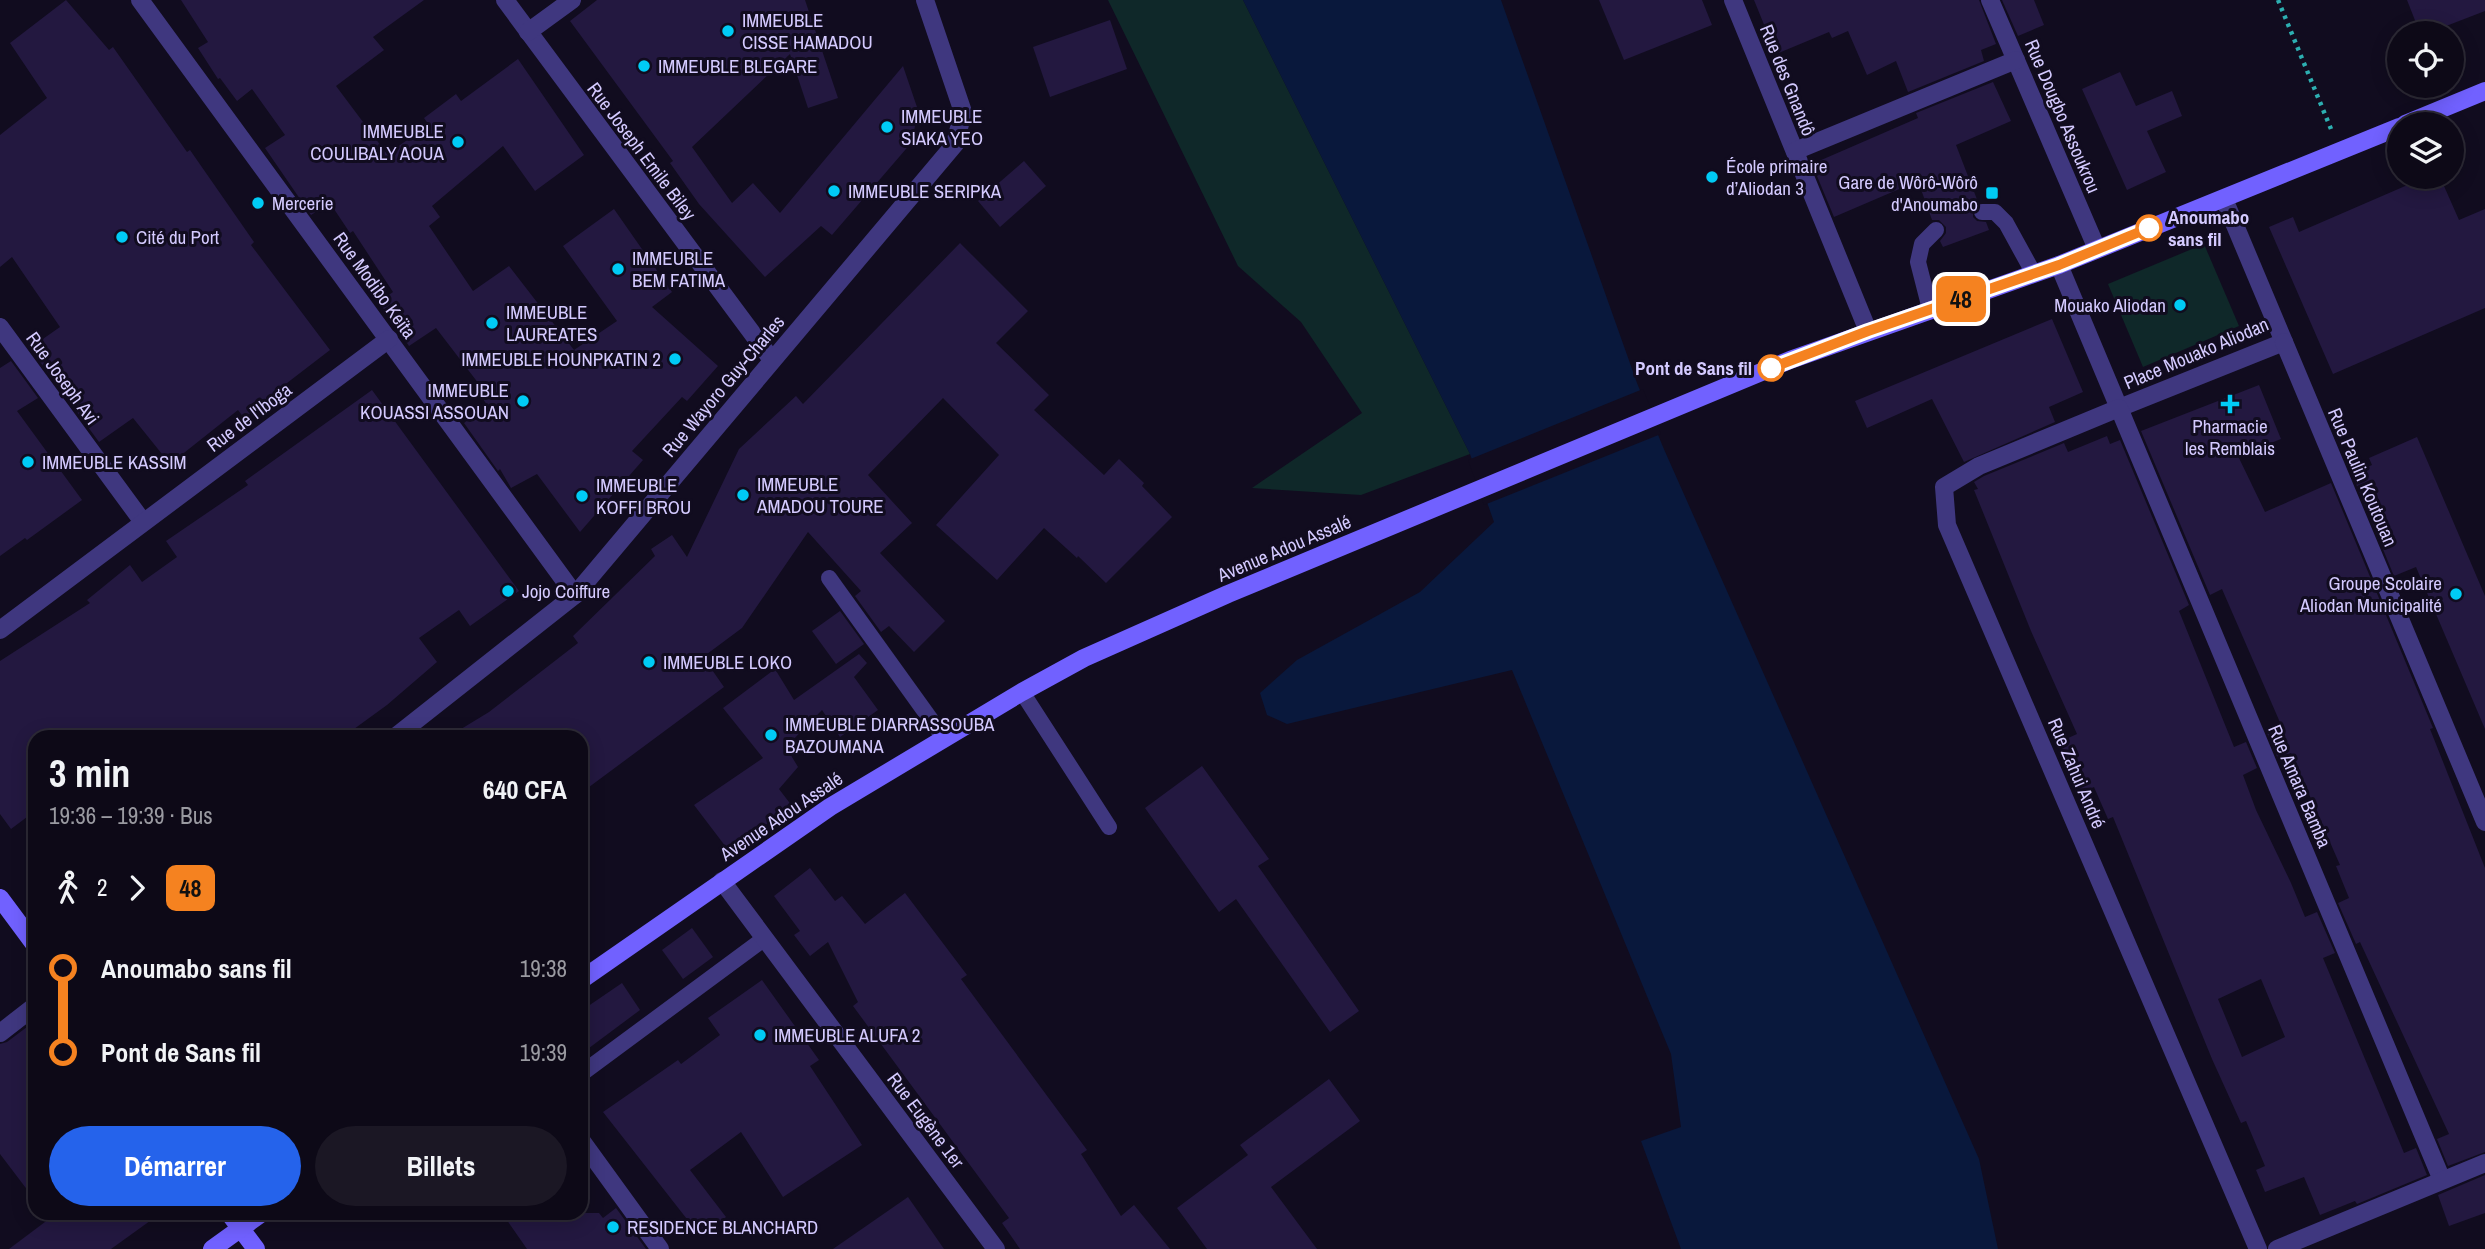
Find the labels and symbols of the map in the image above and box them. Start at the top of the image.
place label: IMMEUBLE CISSE HAMADOU [742,7,873,55]
street label: Rue des Gnandô [1754,21,1822,139]
marker: IMMEUBLE CISSE HAMADOU [720,23,736,39]
street label: Rue Dougbo Assoukrou [2019,35,2107,197]
place label: IMMEUBLE BLEGARE [658,53,817,79]
marker: IMMEUBLE BLEGARE [636,58,652,74]
street label: Rue Joseph Emile Biley [582,77,703,225]
place label: IMMEUBLE SIAKA YEO [901,103,983,151]
place label: IMMEUBLE COULIBALY AOUA [310,118,445,166]
marker: IMMEUBLE SIAKA YEO [879,119,895,135]
marker: IMMEUBLE COULIBALY AOUA [450,134,466,150]
place label: École primaire d’Aliodan 3 [1726,153,1827,201]
marker: École primaire d’Aliodan 3 [1704,169,1720,185]
place label: Gare de Wôrô-Wôrô d'Anoumabo [1838,169,1978,217]
place label: IMMEUBLE SERIPKA [848,178,1002,204]
marker: IMMEUBLE SERIPKA [826,183,842,199]
marker: Gare de Wôrô-Wôrô d'Anoumabo [1984,185,2000,201]
place label: Mercerie [272,190,333,216]
marker: Mercerie [250,195,266,211]
place label: Anoumabo sans fil [2168,204,2249,252]
marker: Anoumabo sans fil [2136,215,2162,241]
place label: Cité du Port [136,224,220,250]
street label: Rue Modibo Keïta [328,227,423,344]
marker: Cité du Port [114,229,130,245]
place label: IMMEUBLE BEM FATIMA [632,245,726,293]
marker: IMMEUBLE BEM FATIMA [610,261,626,277]
line badge: 48 [1930,276,1993,322]
place label: Mouako Aliodan [2054,292,2166,318]
marker: Mouako Aliodan [2172,297,2188,313]
place label: IMMEUBLE LAUREATES [506,299,598,347]
street label: Rue Wayoro Guy-Charles [656,309,790,462]
street label: Place Mouako Aliodan [2120,311,2272,395]
marker: IMMEUBLE LAUREATES [484,315,500,331]
street label: Rue Joseph Avi [20,326,106,430]
place label: IMMEUBLE HOUNPKATIN 2 [461,346,661,372]
marker: IMMEUBLE HOUNPKATIN 2 [667,351,683,367]
place label: Pont de Sans fil [1635,355,1752,381]
marker: Pont de Sans fil [1758,355,1784,381]
street label: Rue de l'Iboga [201,376,297,457]
place label: IMMEUBLE KOUASSI ASSOUAN [360,377,509,425]
marker: IMMEUBLE KOUASSI ASSOUAN [515,393,531,409]
marker: Pharmacie les Remblais [2222,396,2238,412]
street label: Rue Paulin Koutouan [2322,404,2404,550]
place label: Pharmacie les Remblais [2185,413,2275,461]
place label: IMMEUBLE KASSIM [42,449,187,475]
marker: IMMEUBLE KASSIM [20,454,36,470]
place label: IMMEUBLE AMADOU TOURE [756,471,884,519]
place label: IMMEUBLE KOFFI BROU [596,472,691,520]
marker: IMMEUBLE AMADOU TOURE [735,487,751,503]
marker: IMMEUBLE KOFFI BROU [574,488,590,504]
street label: Avenue Adou Assalé [1212,508,1355,588]
place label: Groupe Scolaire Aliodan Municipalité [2299,570,2442,618]
place label: Jojo Coiffure [522,578,610,604]
marker: Jojo Coiffure [500,583,516,599]
marker: Groupe Scolaire Aliodan Municipalité [2448,586,2464,602]
place label: IMMEUBLE LOKO [663,649,792,675]
marker: IMMEUBLE LOKO [641,654,657,670]
place label: IMMEUBLE DIARRASSOUBA BAZOUMANA [785,711,995,759]
street label: Rue Zahui André [2042,714,2112,832]
street label: Rue Amara Bamba [2262,720,2338,852]
marker: IMMEUBLE DIARRASSOUBA BAZOUMANA [763,727,779,743]
street label: Avenue Adou Assalé [714,765,847,867]
place label: IMMEUBLE ALUFA 2 [774,1022,920,1048]
marker: IMMEUBLE ALUFA 2 [752,1027,768,1043]
street label: Rue Eugène 1er [881,1067,971,1174]
place label: RESIDENCE BLANCHARD [627,1214,818,1240]
marker: RESIDENCE BLANCHARD [605,1219,621,1235]

